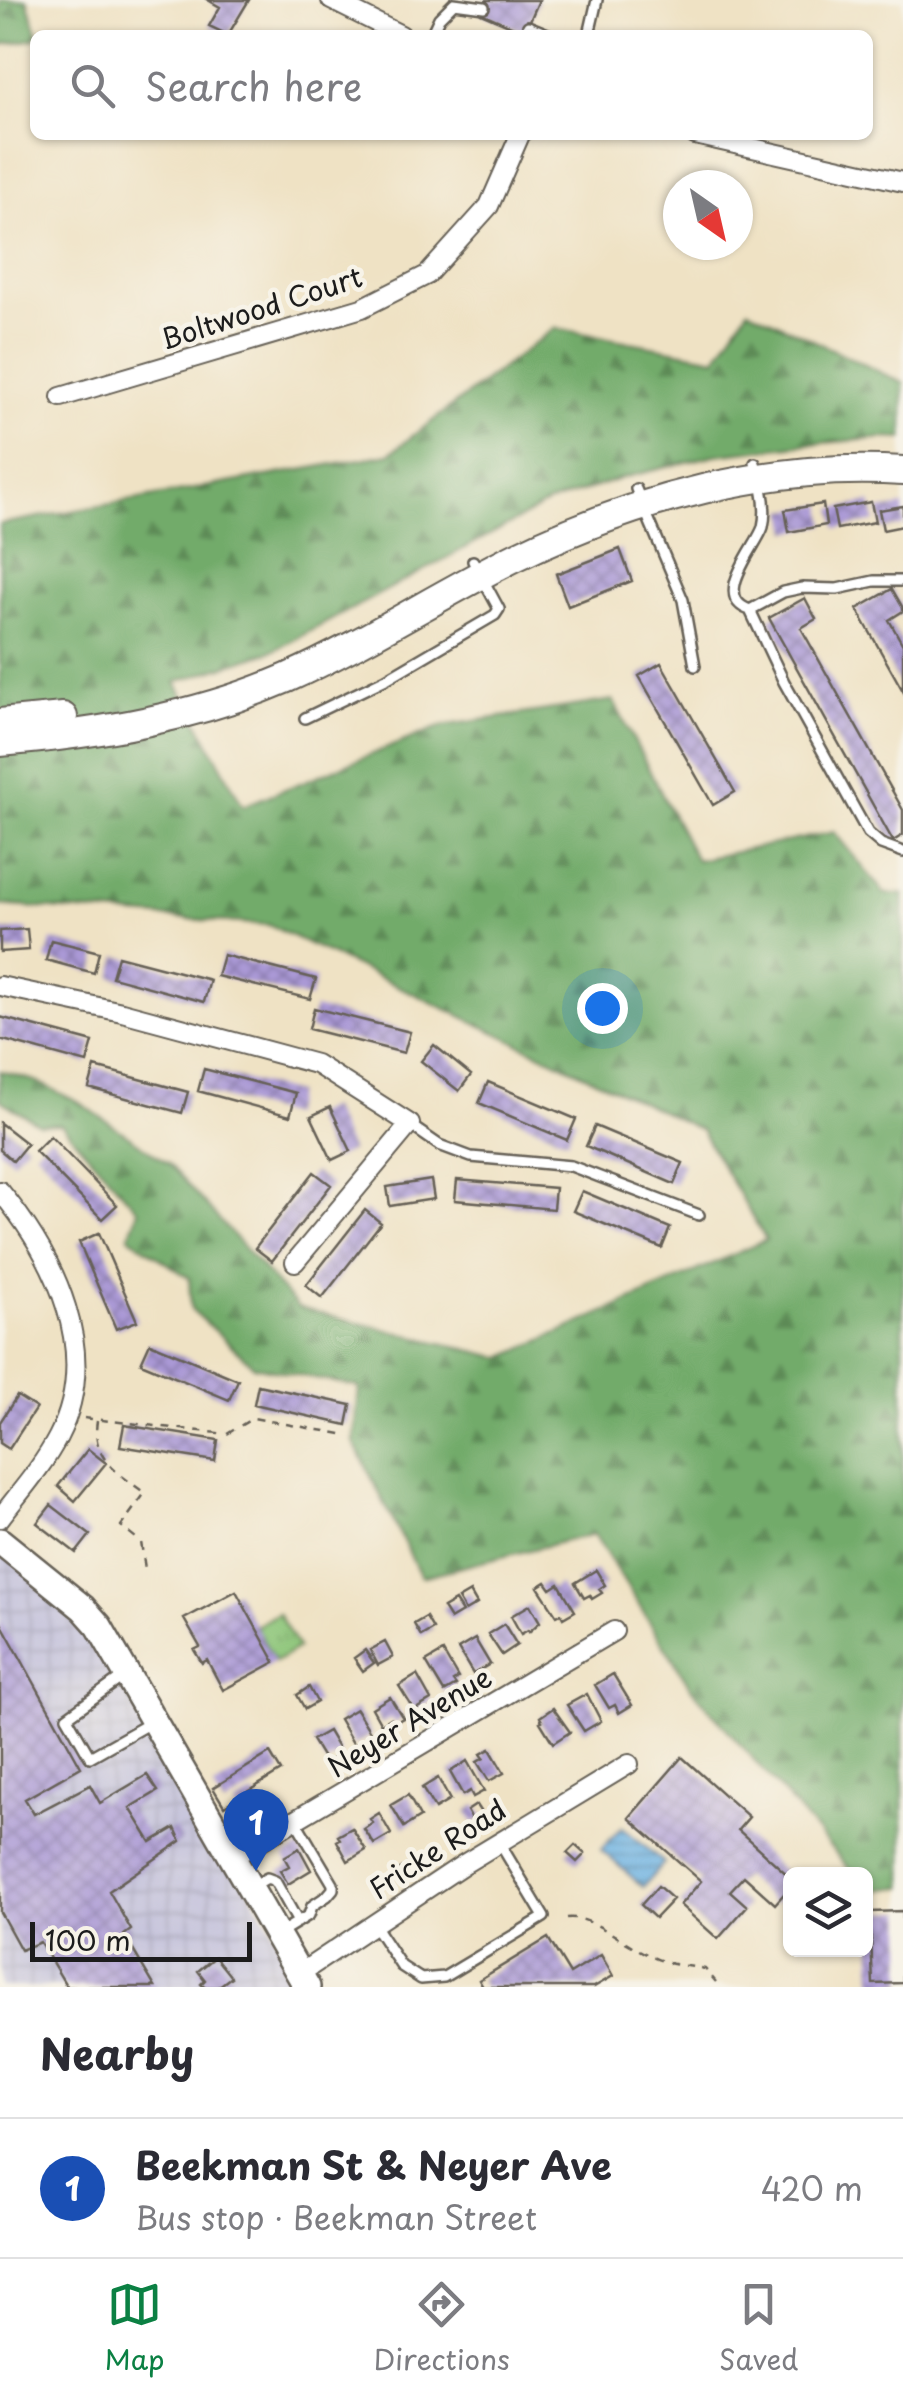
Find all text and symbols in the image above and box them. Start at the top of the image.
search box [30,30,873,140]
text: Search here [145,57,362,114]
icon: search [65,58,120,113]
north arrow [663,170,753,260]
street label: Boltwood Court [155,254,367,360]
your location [577,983,628,1034]
street label: Neyer Avenue [319,1655,499,1787]
street label: Fricke Road [360,1787,514,1909]
pin: 1 [224,1788,288,1871]
map controls [783,1867,873,1957]
button: layers [783,1867,873,1957]
scale bar [30,1917,252,1962]
text: 100 m [45,1918,131,1961]
text: Nearby [40,2021,194,2084]
text: Beekman St & Neyer Ave [135,2136,612,2193]
text: 1 [65,2164,80,2212]
text: 420 m [761,2164,863,2212]
text: Bus stop · Beekman Street [135,2193,537,2241]
tab: Map [105,2277,164,2380]
tab: Directions [374,2277,510,2380]
tab: Saved [719,2277,798,2380]

